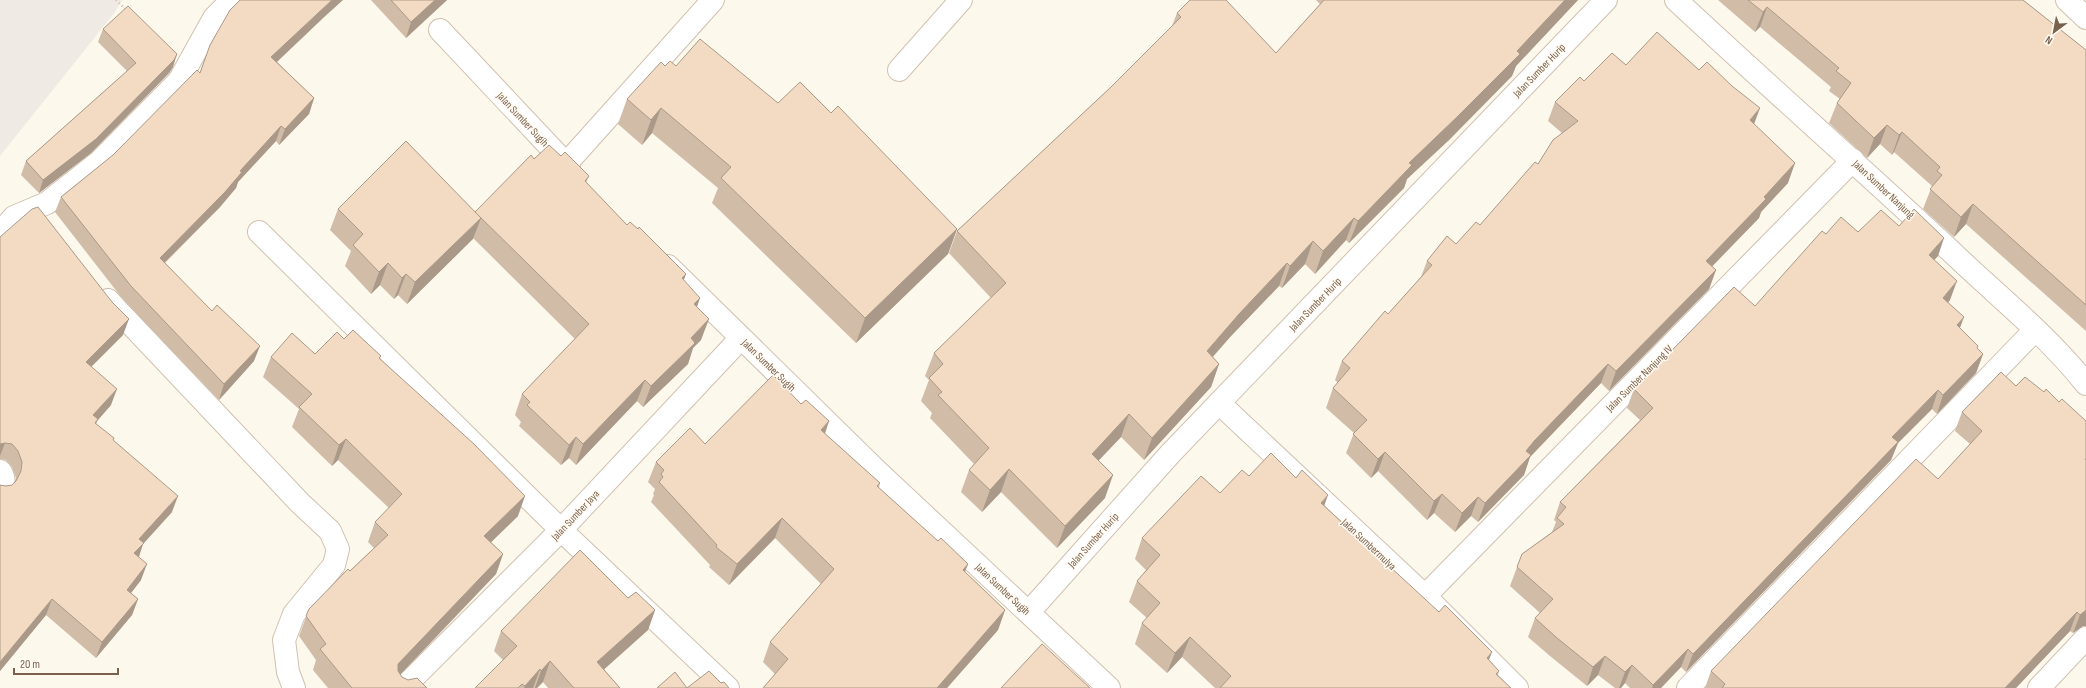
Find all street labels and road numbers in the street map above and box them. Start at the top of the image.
street label: Jalan Sumber Hurip [1510,41,1568,101]
street label: Jalan Sumber Sugih [493,89,551,150]
street label: Jalan Sumber Nanjung [1849,157,1918,222]
street label: Jalan Sumber Hurip [1286,275,1344,335]
street label: Jalan Sumber Sugih [738,336,799,395]
street label: Jalan Sumber Nanjung IV [1603,342,1675,415]
street label: Jalan Sumber Jaya [548,487,602,544]
street label: Jalan Sumber Hurip [1065,510,1121,571]
street label: Jalan Sumbermulya [1338,515,1399,573]
street label: Jalan Sumber Sugih [972,560,1033,618]

